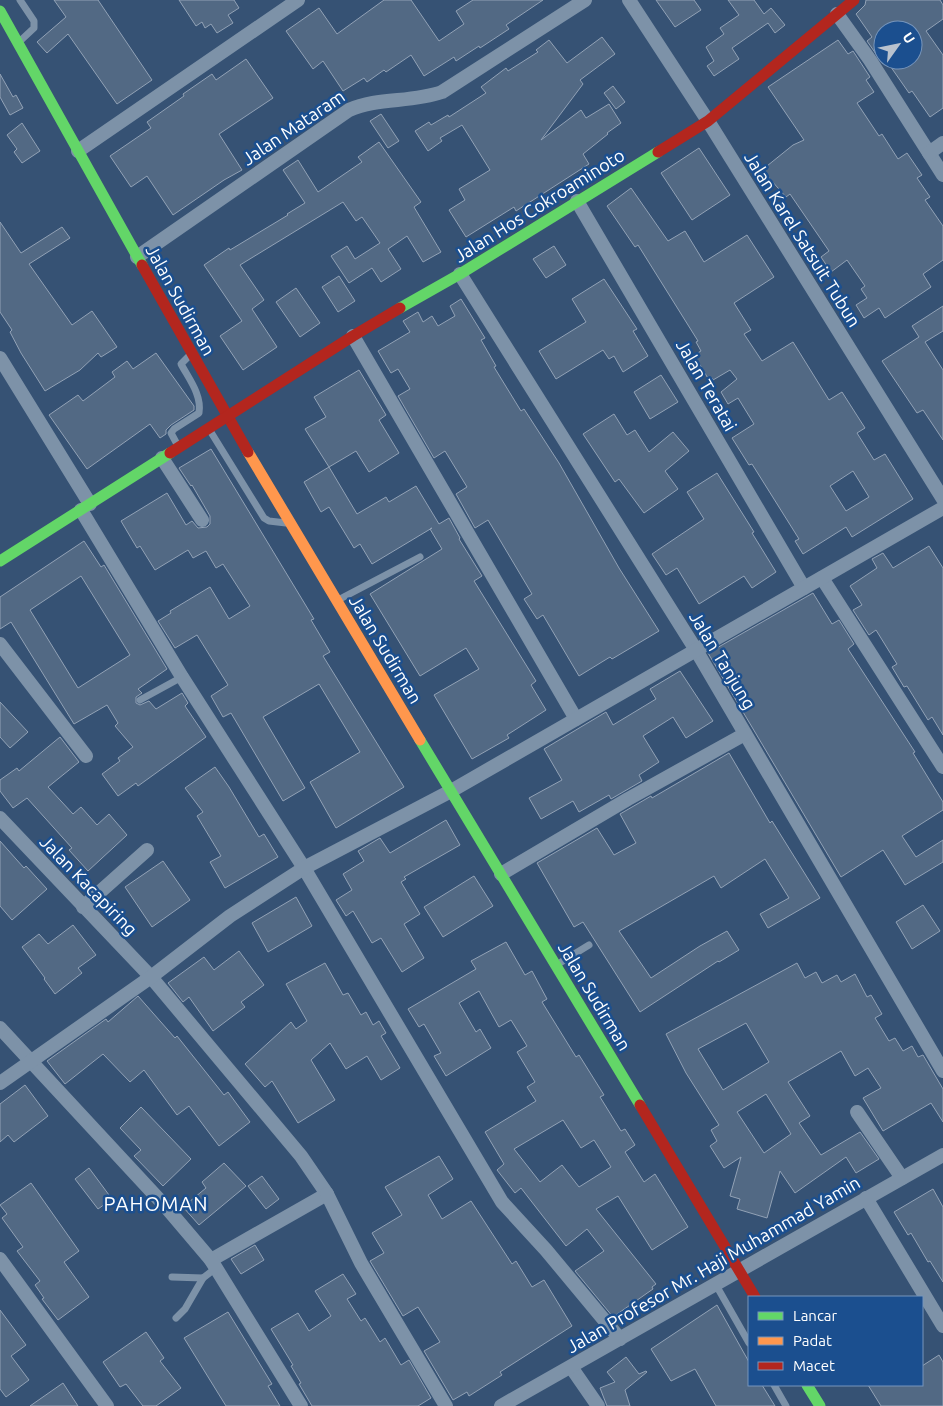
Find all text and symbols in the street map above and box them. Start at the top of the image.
north arrow [873,20,923,70]
text: U [900,29,918,46]
street label: Jalan Mataram [238,85,348,169]
street label: Jalan Hos Cokroaminoto [450,144,628,266]
street label: Jalan Karel Satsuit Tubun [741,148,865,330]
street label: Jalan Sudirman [142,241,220,359]
street label: Jalan Teratai [673,336,741,434]
street label: Jalan Sudirman [346,591,426,707]
street label: Jalan Tanjung [686,607,760,713]
street label: Jalan Kacapiring [36,831,142,939]
street label: Jalan Sudirman [555,938,635,1054]
street label: Jalan Profesor Mr. Haji Muhammad Yamin [563,1172,863,1356]
district label: PAHOMAN [103,1192,209,1215]
legend [748,1296,923,1386]
text: Lancar [793,1307,838,1324]
text: Padat [793,1332,832,1349]
text: Macet [793,1357,835,1374]

